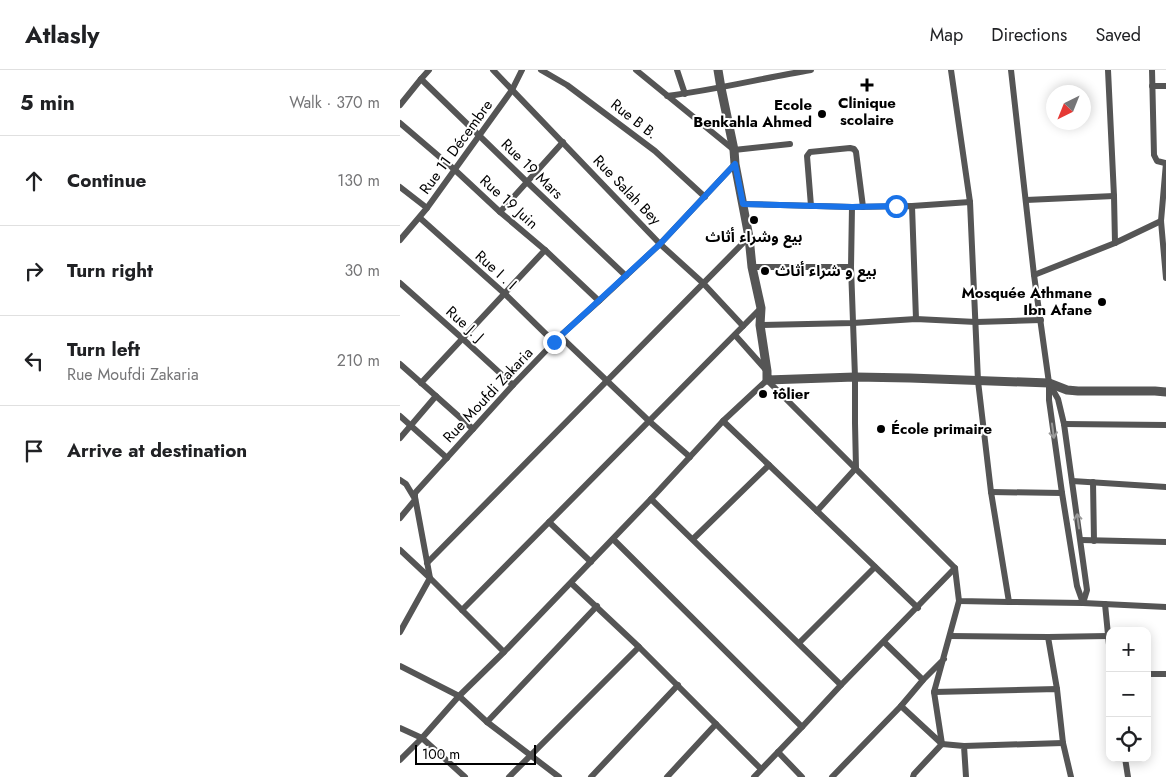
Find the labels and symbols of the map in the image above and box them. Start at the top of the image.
marker: Clinique scolaire [860,78,874,92]
north arrow [1046,85,1091,130]
place label: Clinique scolaire [838,92,896,131]
street label: Rue B B. [606,94,662,144]
place label: Ecole Benkahla Ahmed [693,94,812,133]
street label: Rue 11 Décembre [414,95,498,199]
marker: Ecole Benkahla Ahmed [816,108,828,120]
street label: Rue 19 Mars [496,134,568,204]
street label: Rue Salah Bey [588,150,666,230]
street label: Rue 19 Juin [475,170,543,234]
route start [885,195,908,218]
marker: بيع وشراء أثاث [748,214,760,226]
place label: بيع وشراء أثاث [705,226,803,248]
street label: Rue I . I [470,245,522,295]
place label: بيع و شراء أثاث [775,260,877,282]
marker: بيع و شراء أثاث [759,265,771,277]
place label: Mosquée Athmane Ibn Afane [961,282,1092,321]
marker: Mosquée Athmane Ibn Afane [1096,296,1108,308]
street label: Rue J. J [441,301,489,347]
route end [543,331,566,354]
street label: Rue Moufdi Zakaria [438,342,538,448]
place label: tôlier [773,383,810,405]
marker: tôlier [757,388,769,400]
place label: École primaire [891,418,992,440]
marker: École primaire [875,423,887,435]
one-way arrow [1049,423,1059,439]
one-way arrow [1073,513,1083,529]
scale bar [415,742,536,765]

